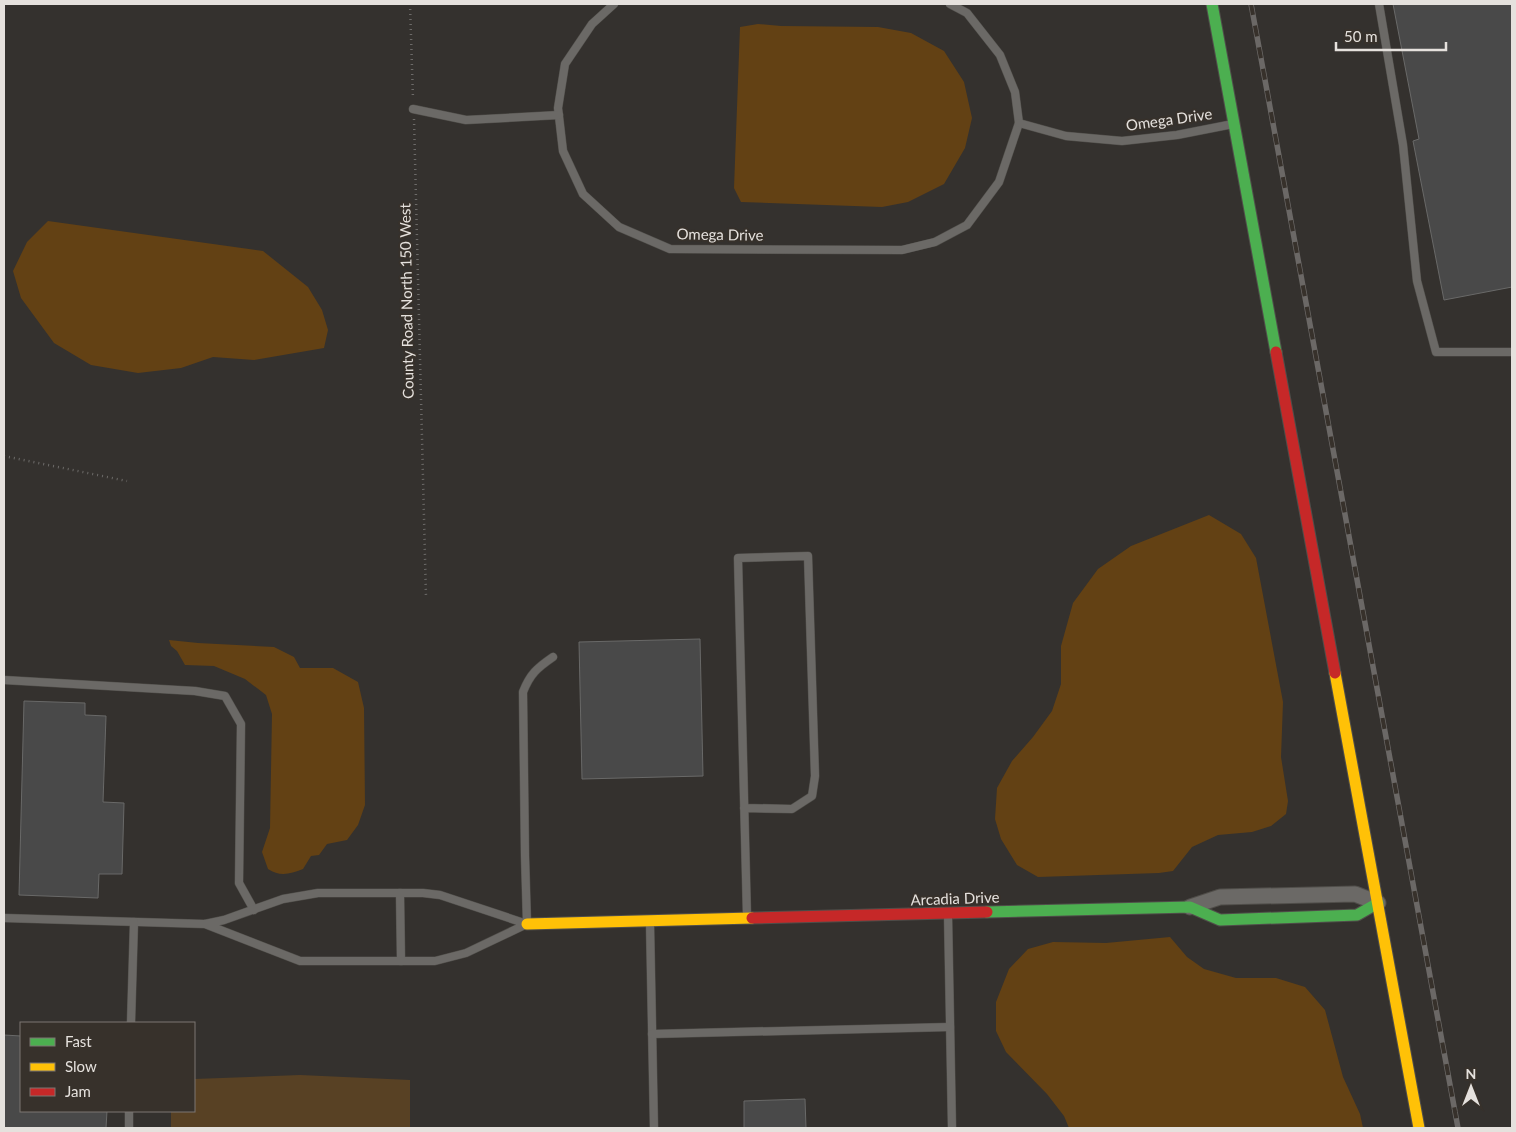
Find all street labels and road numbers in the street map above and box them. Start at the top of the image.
street label: Omega Drive [1125,104,1213,134]
street label: County Road North 150 West [395,202,417,399]
street label: Omega Drive [676,224,764,244]
street label: Arcadia Drive [910,887,1000,909]

